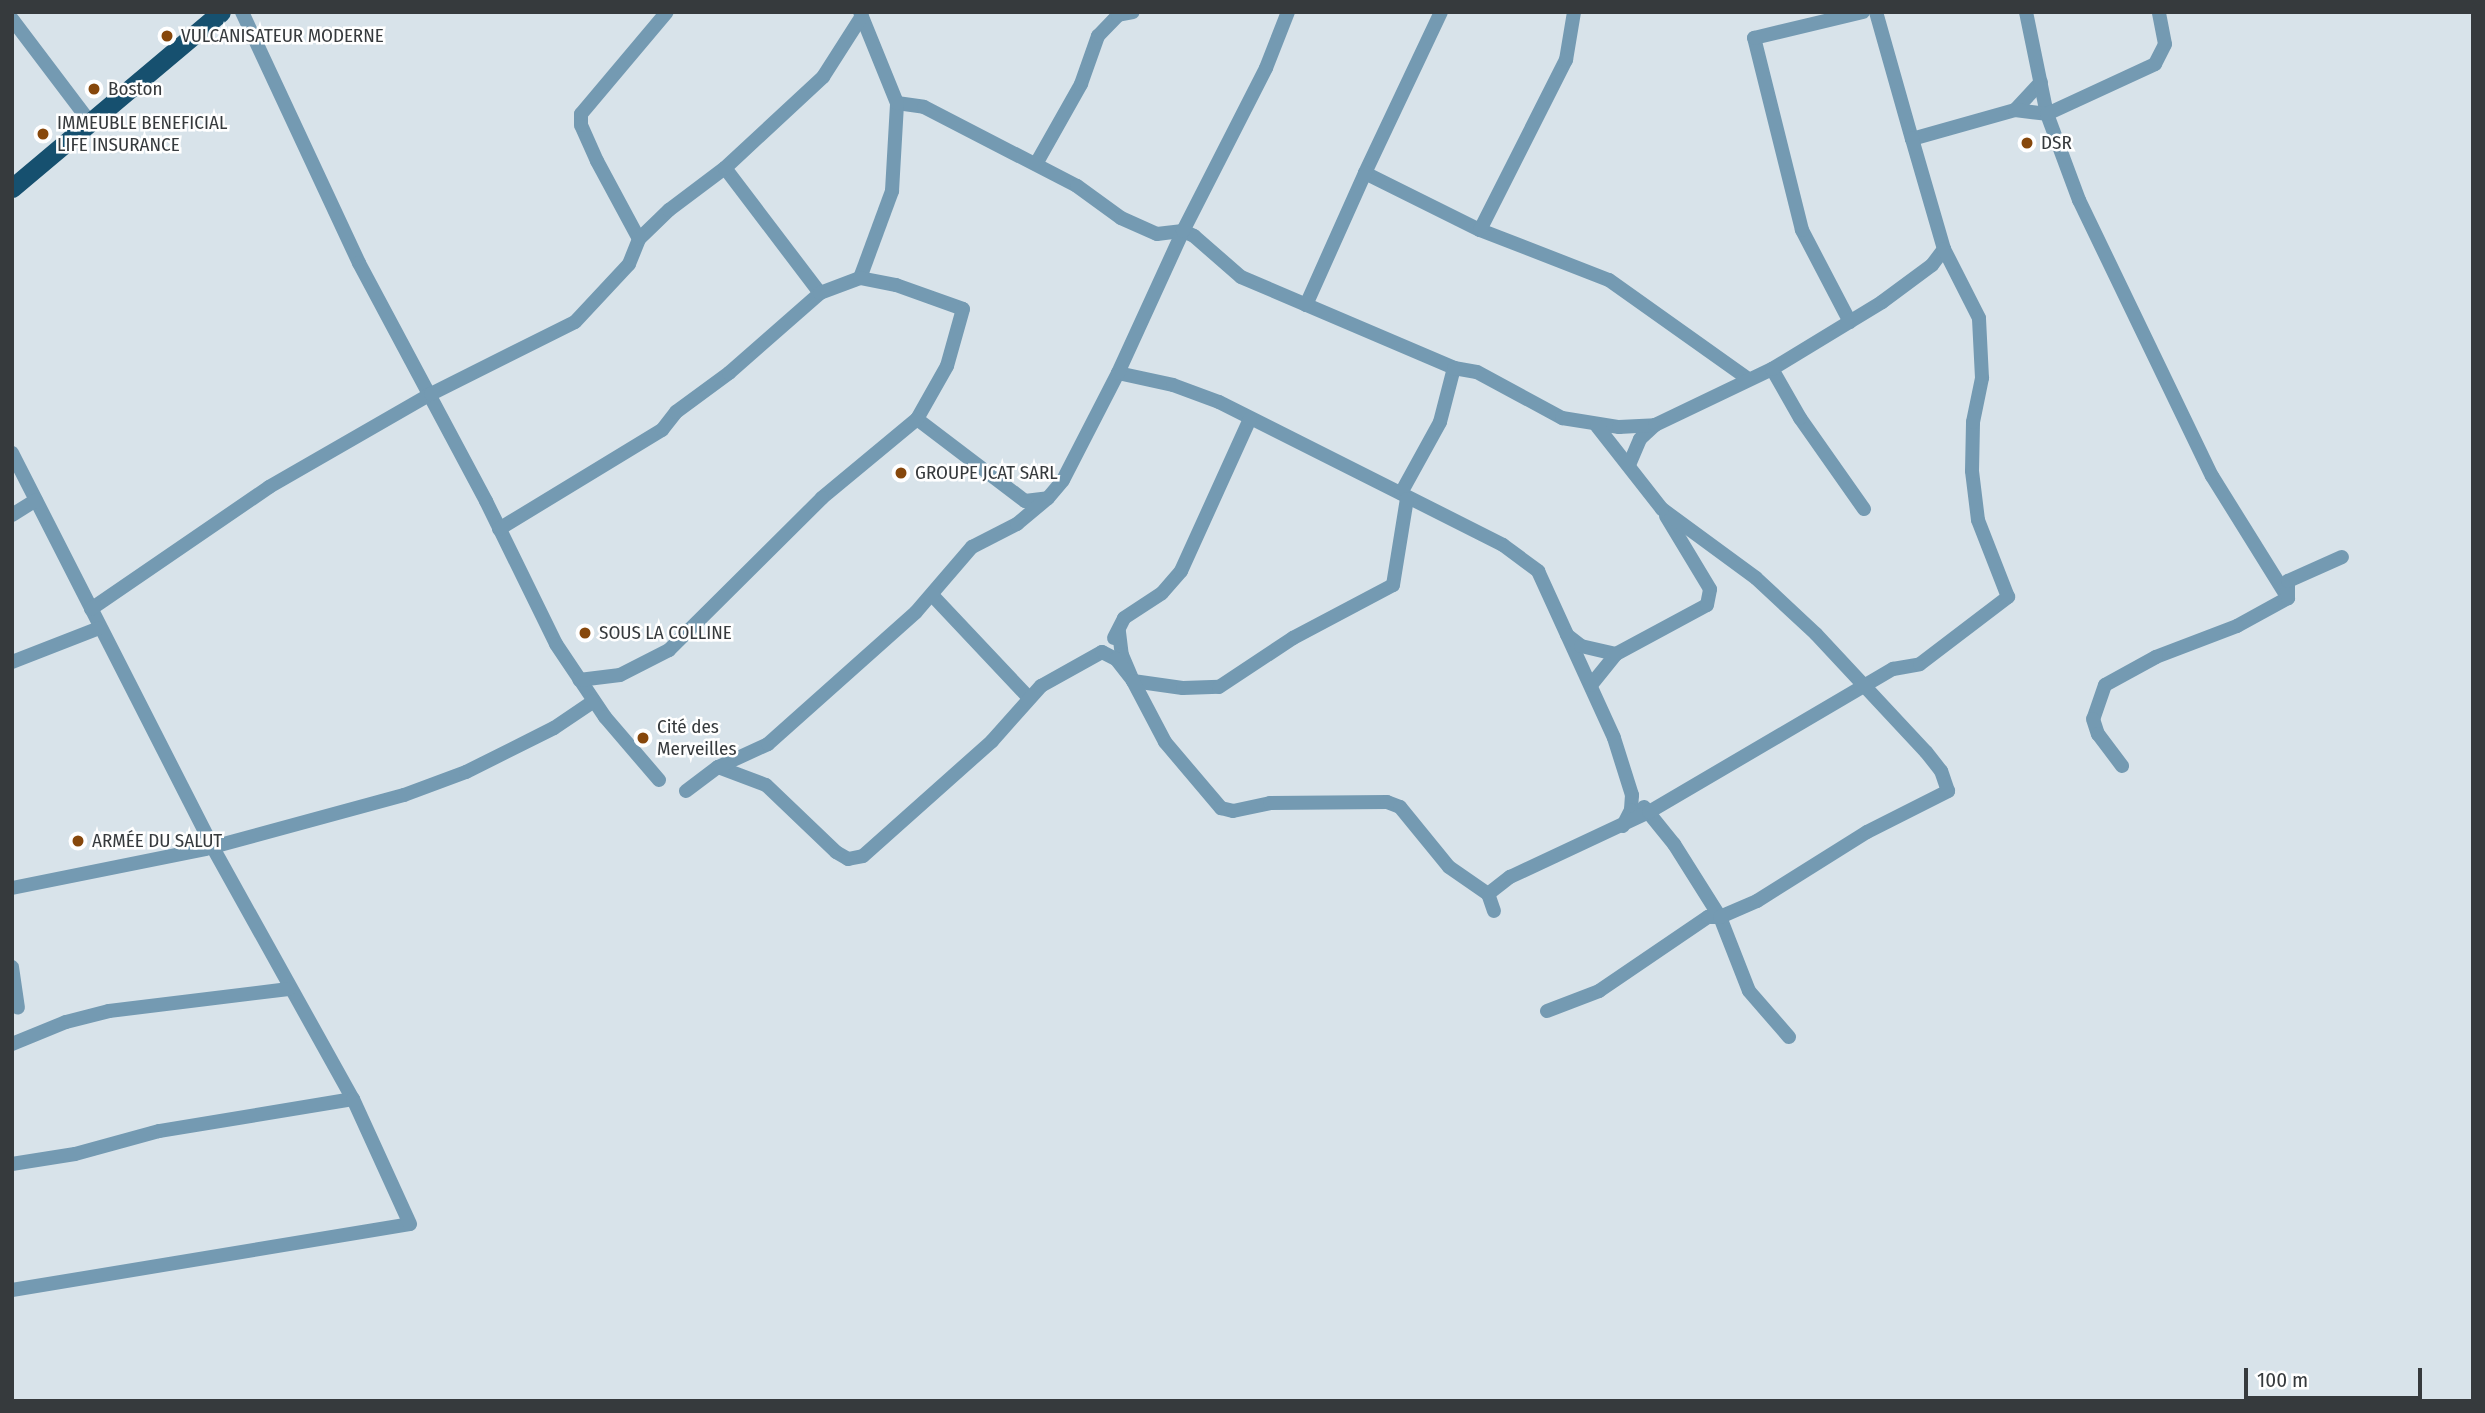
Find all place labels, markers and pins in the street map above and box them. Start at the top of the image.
place label: VULCANISATEUR MODERNE [181,25,384,47]
marker: VULCANISATEUR MODERNE [159,28,175,44]
place label: Boston [108,78,162,100]
marker: Boston [86,81,102,97]
place label: IMMEUBLE BENEFICIAL LIFE INSURANCE [57,112,227,156]
marker: IMMEUBLE BENEFICIAL LIFE INSURANCE [35,126,51,142]
place label: DSR [2041,132,2072,154]
marker: DSR [2019,135,2035,151]
place label: GROUPE JCAT SARL [915,462,1058,484]
marker: GROUPE JCAT SARL [893,465,909,481]
place label: SOUS LA COLLINE [599,622,732,644]
marker: SOUS LA COLLINE [577,625,593,641]
place label: Cité des Merveilles [657,716,737,760]
marker: Cité des Merveilles [635,730,651,746]
place label: ARMÉE DU SALUT [92,830,222,852]
marker: ARMÉE DU SALUT [70,833,86,849]

